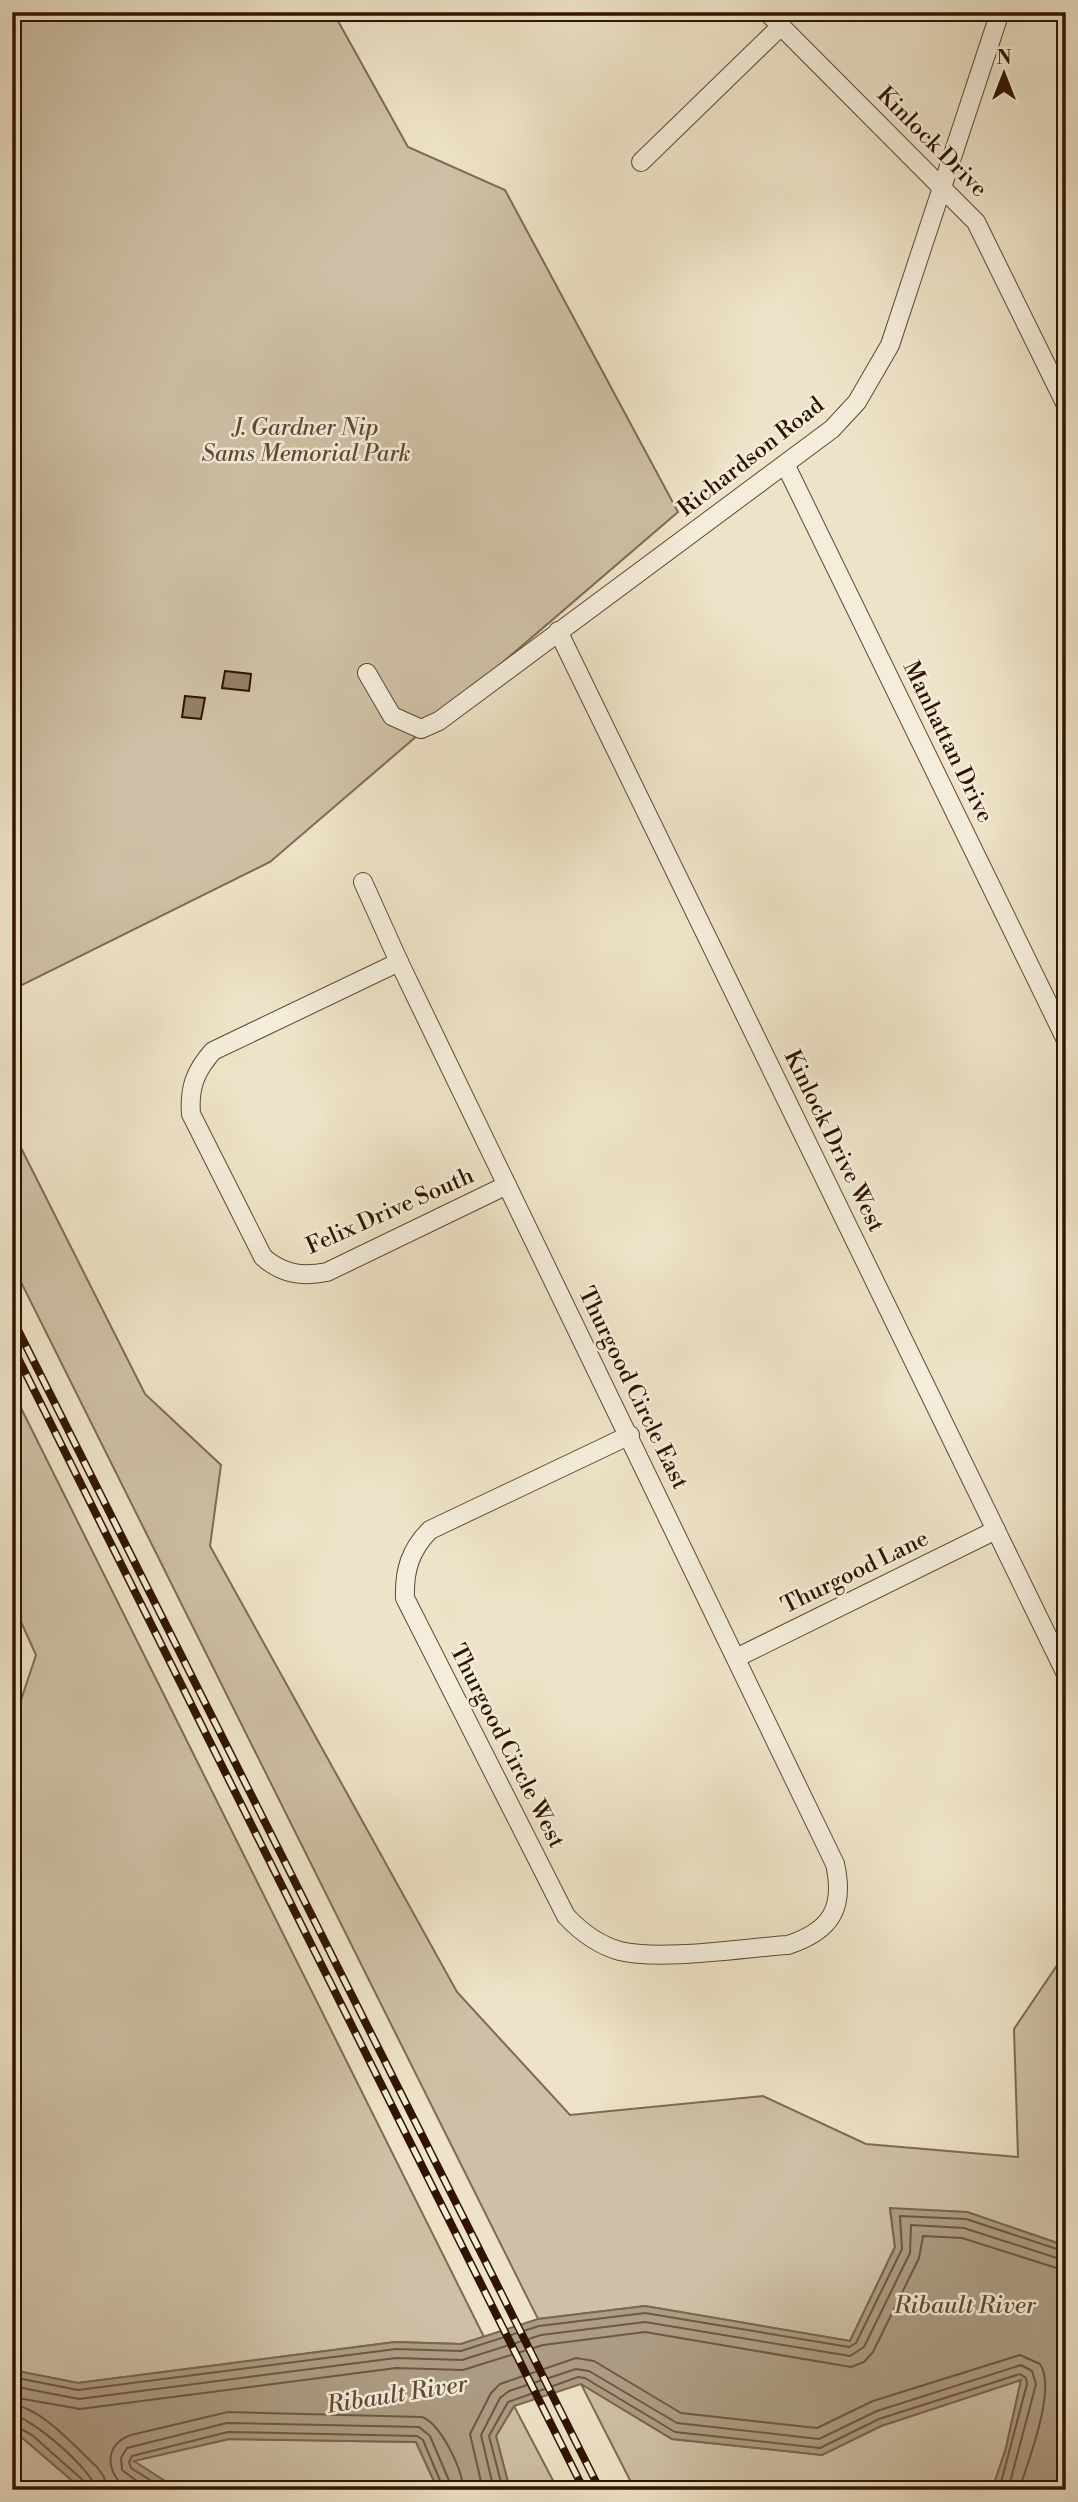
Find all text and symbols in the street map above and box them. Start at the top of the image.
north arrow [970,38,1040,108]
text: N [996,46,1012,70]
street label: Kinlock Drive [871,81,993,203]
street label: Richardson Road [672,391,830,523]
park label: J. Gardner Nip Sams Memorial Park [201,414,411,468]
street label: Manhattan Drive [897,657,999,827]
street label: Kinlock Drive West [778,1045,890,1237]
street label: Felix Drive South [302,1161,478,1261]
street label: Thurgood Circle East [572,1282,694,1494]
street label: Thurgood Lane [777,1524,933,1620]
street label: Thurgood Circle West [443,1639,571,1853]
water label: Ribault River [893,2291,1037,2321]
water label: Ribault River [323,2369,470,2421]

